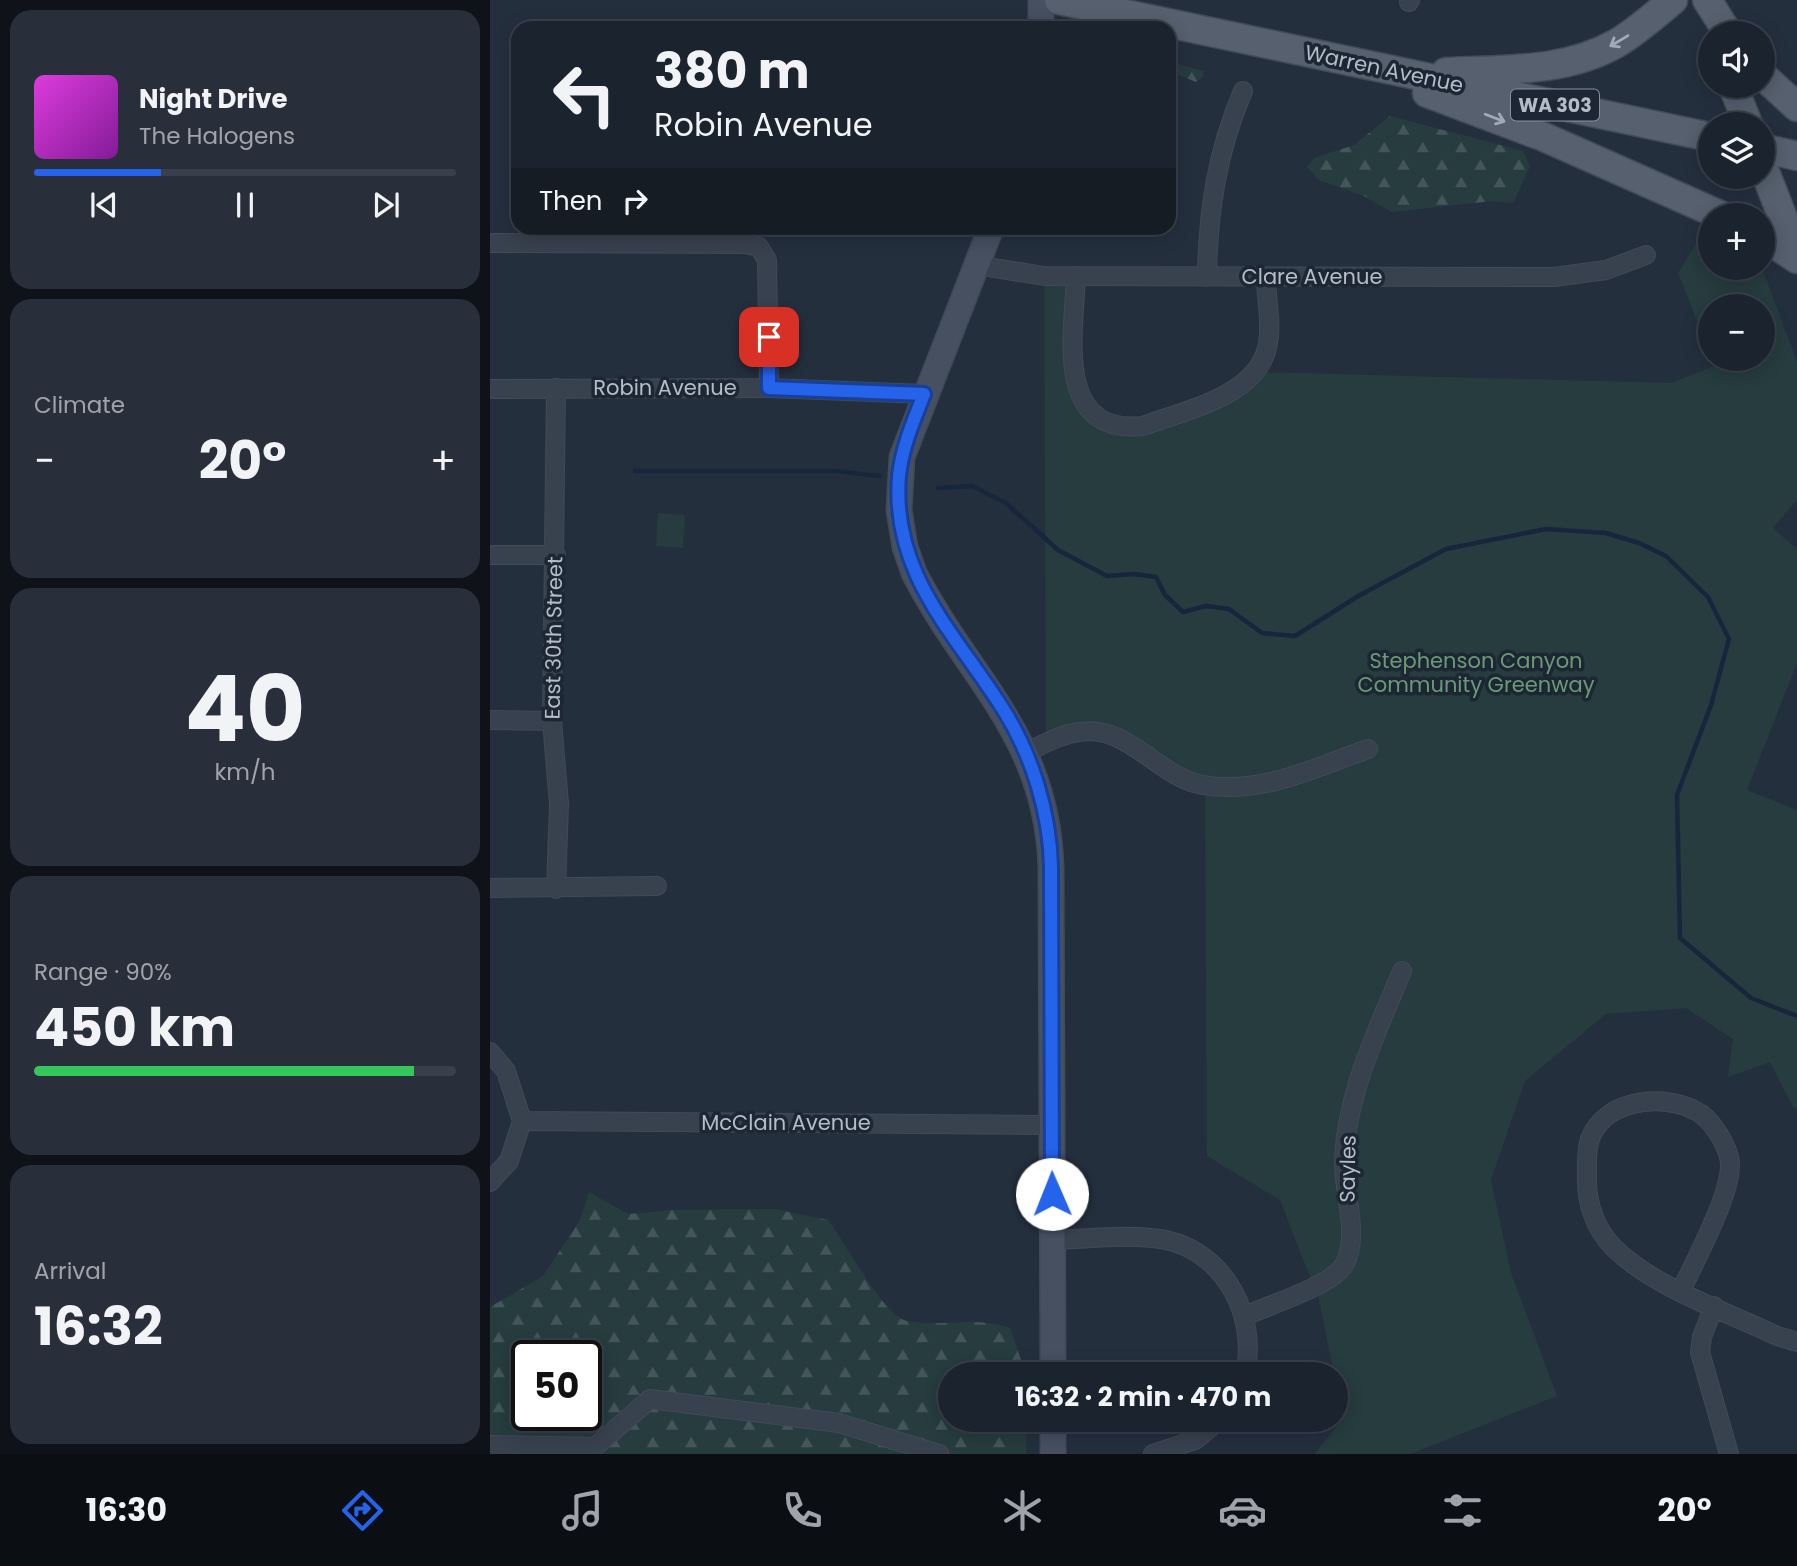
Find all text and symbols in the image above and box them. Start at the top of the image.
map controls [1698,21,1775,371]
button: sound [1698,21,1775,98]
one-way arrow [1609,34,1629,48]
text: 380 m [654,37,810,105]
street label: Warren Avenue [1302,38,1466,99]
icon: left [539,49,630,140]
text: Night Drive [139,81,287,117]
road number: WA 303 [1511,90,1599,120]
text: Robin Avenue [654,102,873,147]
button: layers [1698,112,1775,189]
one-way arrow [1483,113,1505,125]
text: The Halogens [139,120,295,152]
icon: right [616,182,654,220]
text: Then [539,183,602,219]
icon: previous [85,186,123,224]
icon: pause [226,186,264,224]
icon: next [367,186,405,224]
button: + [1698,203,1775,280]
street label: Clare Avenue [1242,262,1382,291]
button: − [1698,294,1775,371]
pin [739,307,799,367]
icon: arrive [750,318,788,356]
street label: Robin Avenue [593,373,737,402]
text: Climate [34,389,125,421]
text: 20° [199,424,286,497]
text: − [34,434,55,487]
text: + [430,434,456,487]
street label: East 30th Street [538,556,569,720]
text: 40 [185,645,305,773]
park label: Stephenson Canyon Community Greenway [1358,646,1595,699]
text: km/h [214,756,276,788]
text: Range · 90% [34,956,172,988]
text: 450 km [34,991,235,1064]
street label: McClain Avenue [701,1108,871,1137]
street label: Sayles [1332,1135,1363,1203]
position arrow [1015,1157,1089,1231]
text: Arrival [34,1255,106,1287]
text: 16:32 [34,1290,163,1363]
speed limit sign: 50 [511,1340,602,1431]
text: 16:32 · 2 min · 470 m [1015,1379,1271,1415]
icon: directions [338,1486,387,1535]
icon: music [558,1486,607,1535]
icon: phone [778,1486,827,1535]
icon: climate [998,1486,1047,1535]
icon: car [1218,1486,1267,1535]
icon: filters [1438,1486,1487,1535]
text: 16:30 [85,1487,167,1532]
text: 20° [1658,1487,1711,1532]

